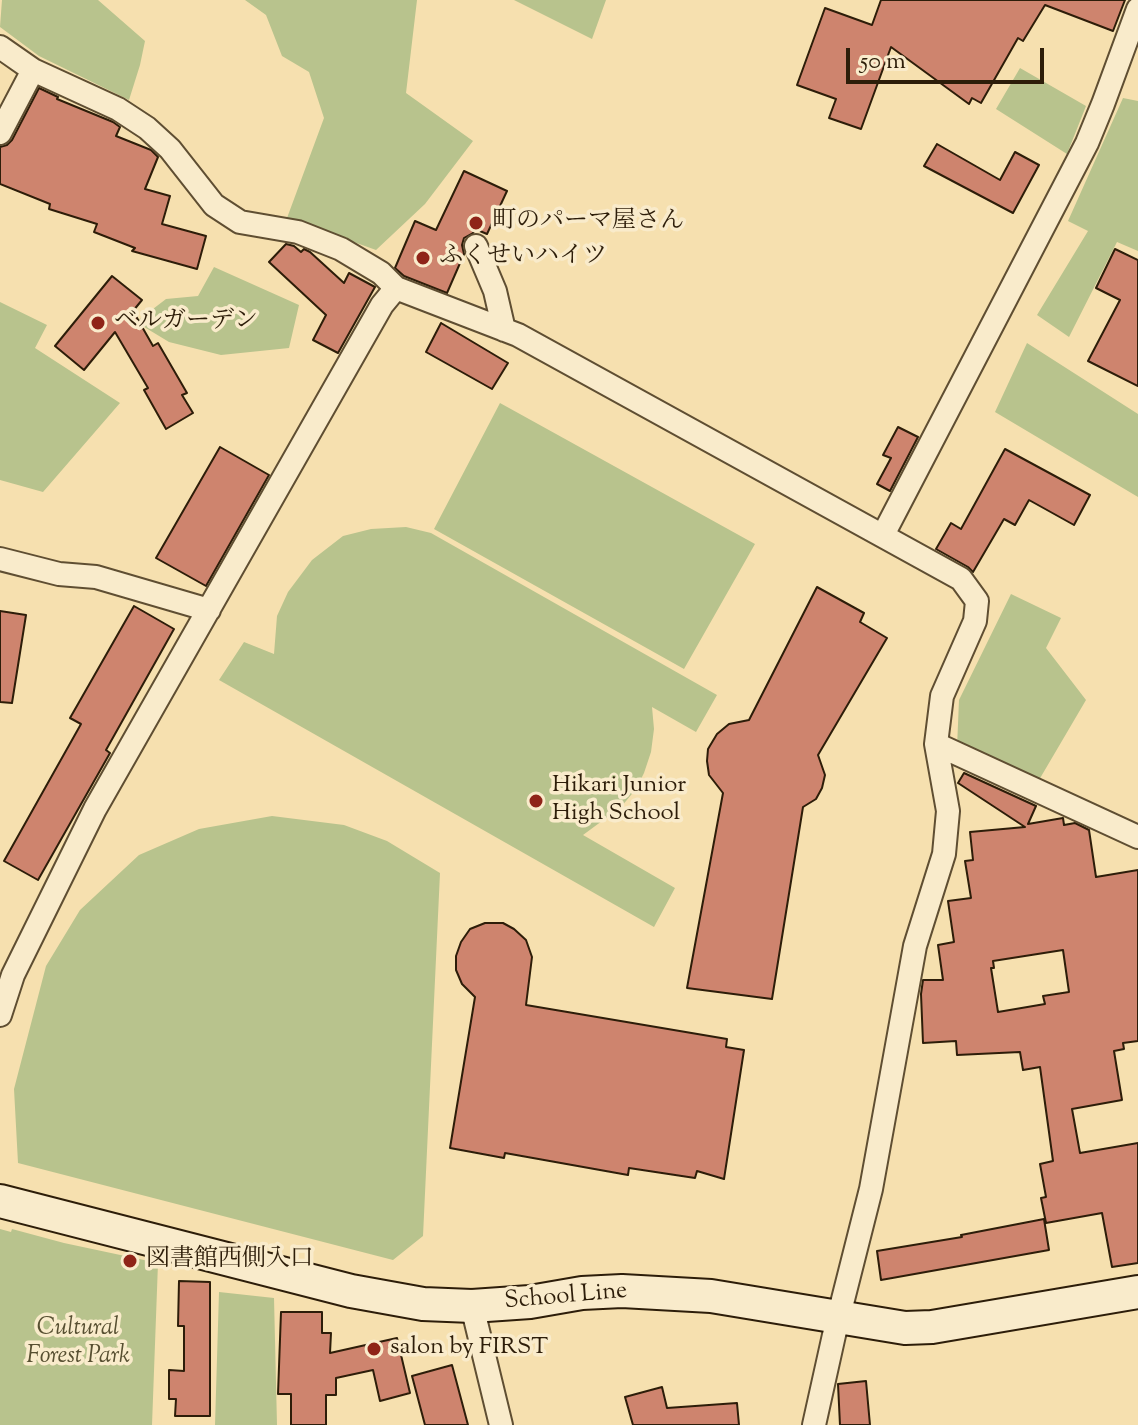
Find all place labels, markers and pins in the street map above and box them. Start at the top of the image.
place label: 町のパーマ屋さん [492,209,684,237]
marker: 町のパーマ屋さん [467,214,485,232]
place label: ふくせいハイツ [439,244,607,272]
marker: ふくせいハイツ [414,249,432,267]
place label: ベルガーデン [114,309,258,337]
marker: ベルガーデン [89,314,107,332]
place label: Hikari Junior High School [552,773,686,829]
marker: Hikari Junior High School [527,792,545,810]
place label: 図書館西側入口 [146,1247,314,1275]
marker: 図書館西側入口 [121,1252,139,1270]
place label: salon by FIRST [390,1335,548,1363]
marker: salon by FIRST [365,1340,383,1358]

